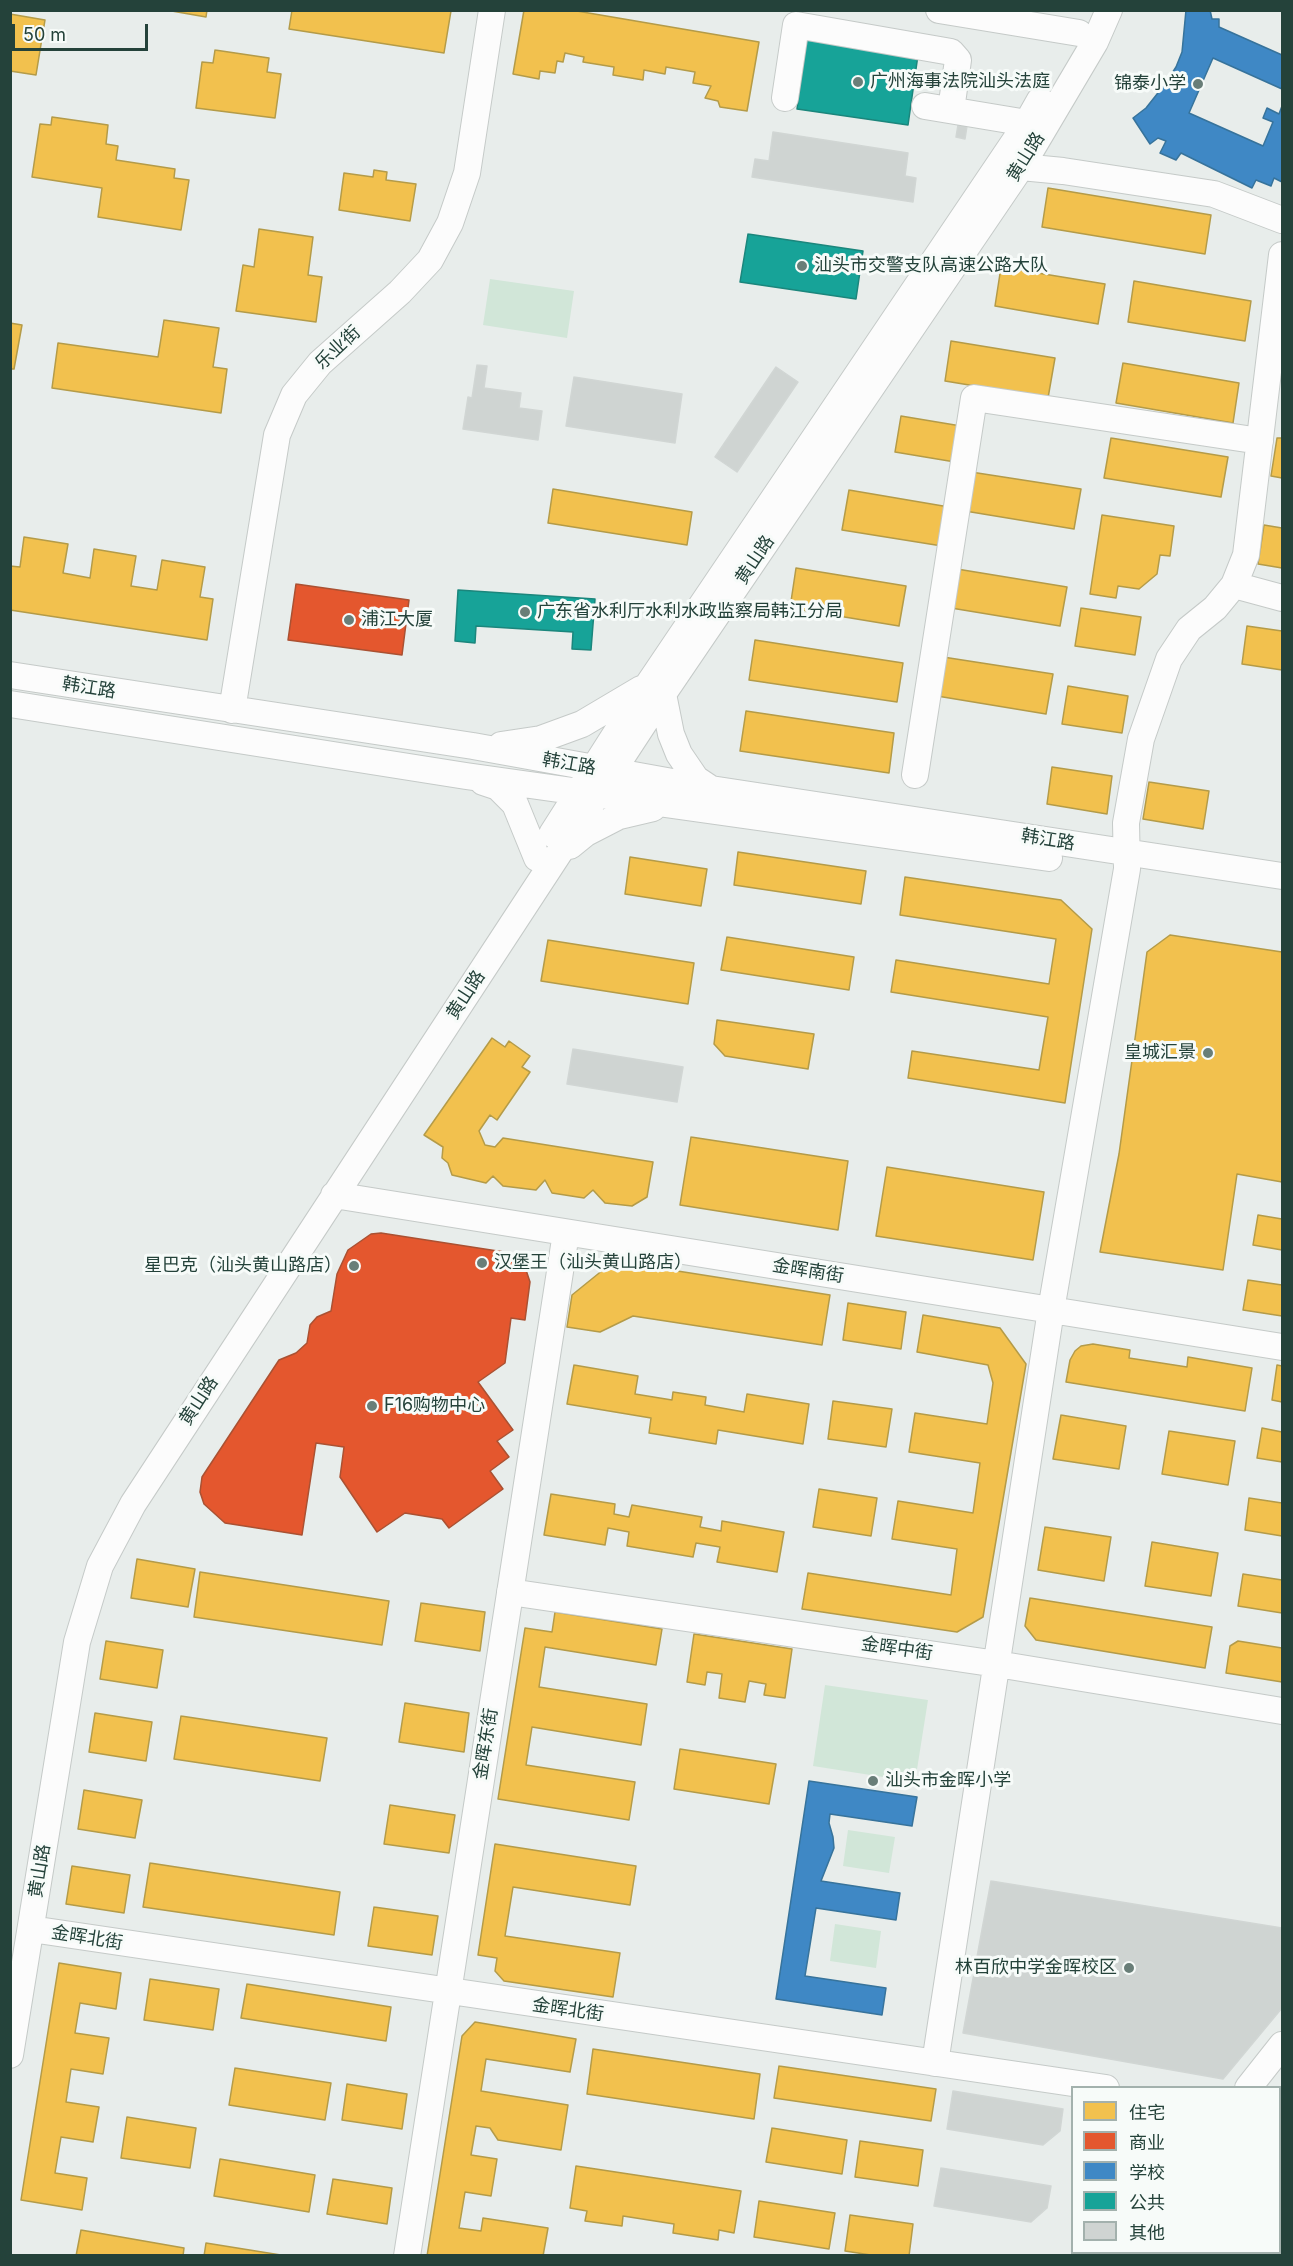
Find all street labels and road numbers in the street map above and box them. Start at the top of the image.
street label: 黄山路 [1003,128,1049,186]
street label: 乐业街 [311,322,365,374]
street label: 黄山路 [731,532,779,588]
street label: 韩江路 [61,673,117,703]
street label: 韩江路 [541,749,597,779]
street label: 韩江路 [1020,825,1076,855]
street label: 黄山路 [442,966,490,1024]
street label: 金晖南街 [771,1255,845,1287]
street label: 黄山路 [175,1372,223,1430]
street label: 金晖中街 [860,1633,934,1665]
street label: 金晖东街 [470,1707,502,1781]
street label: 黄山路 [25,1843,55,1899]
street label: 金晖北街 [50,1922,124,1954]
street label: 金晖北街 [531,1994,605,2026]

